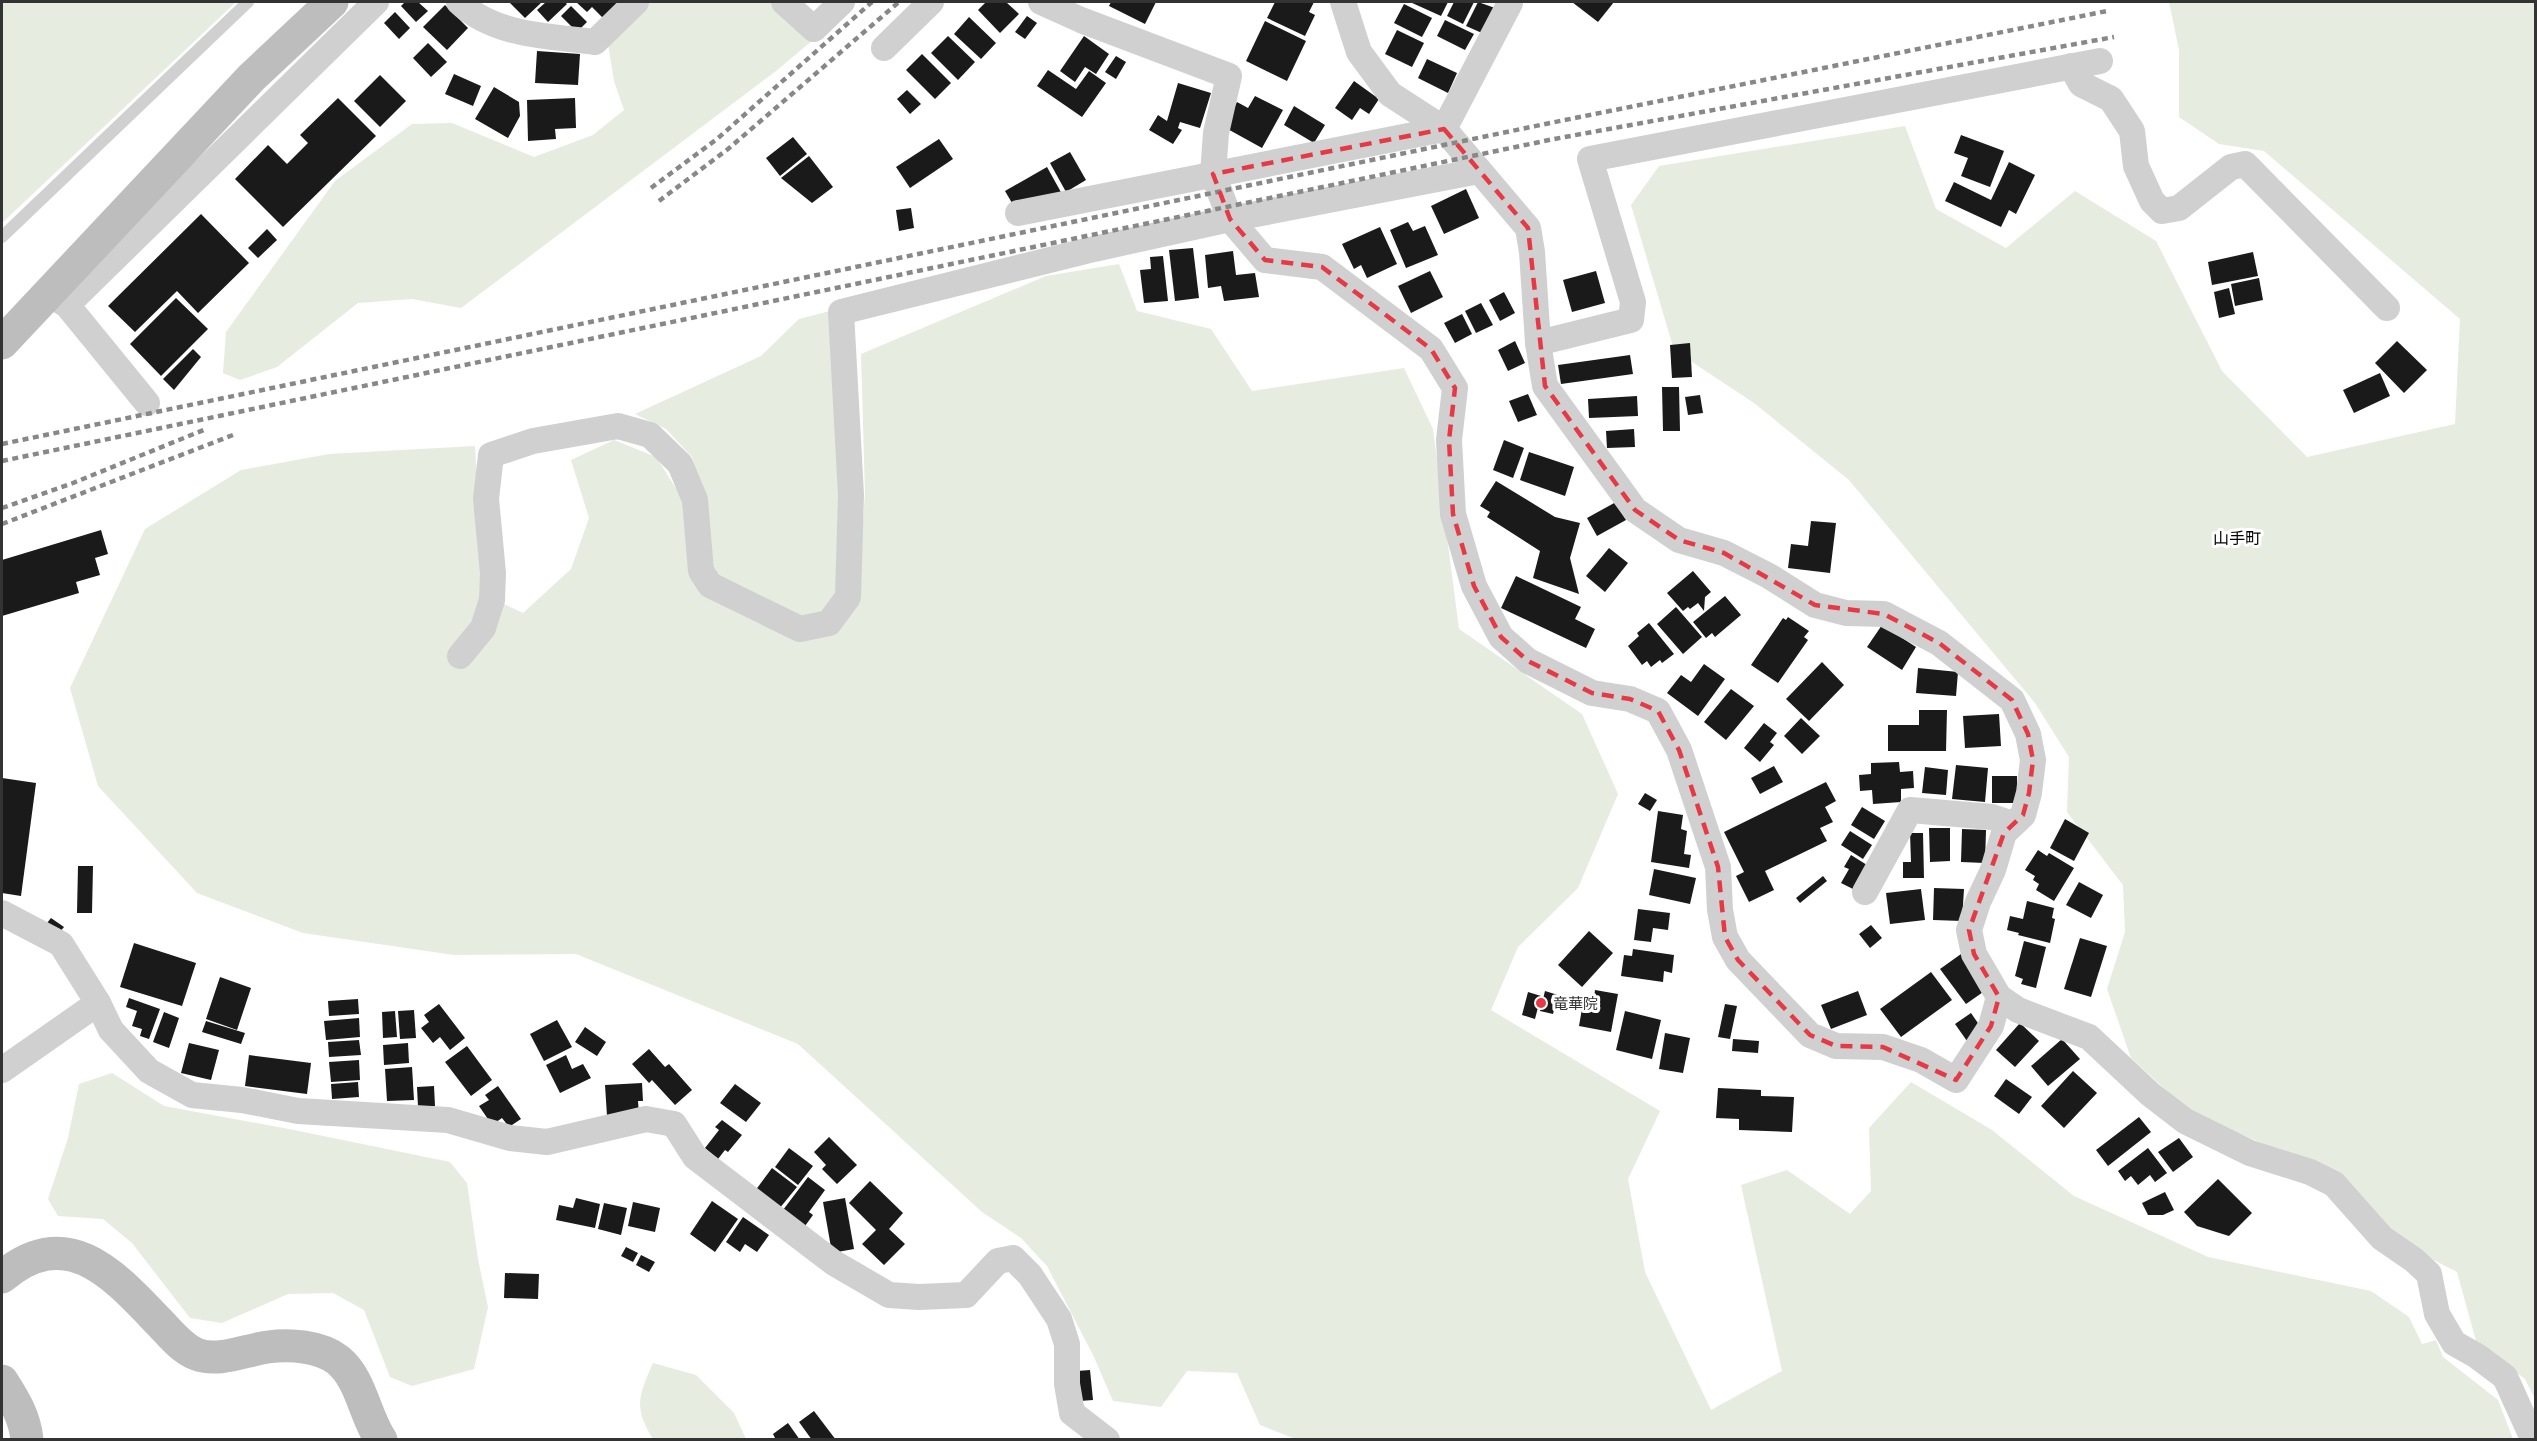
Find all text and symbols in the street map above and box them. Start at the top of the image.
district label: 山手町 [2213,527,2261,549]
place label: 竜華院 [1553,993,1598,1013]
marker: 竜華院 [1534,996,1548,1010]

